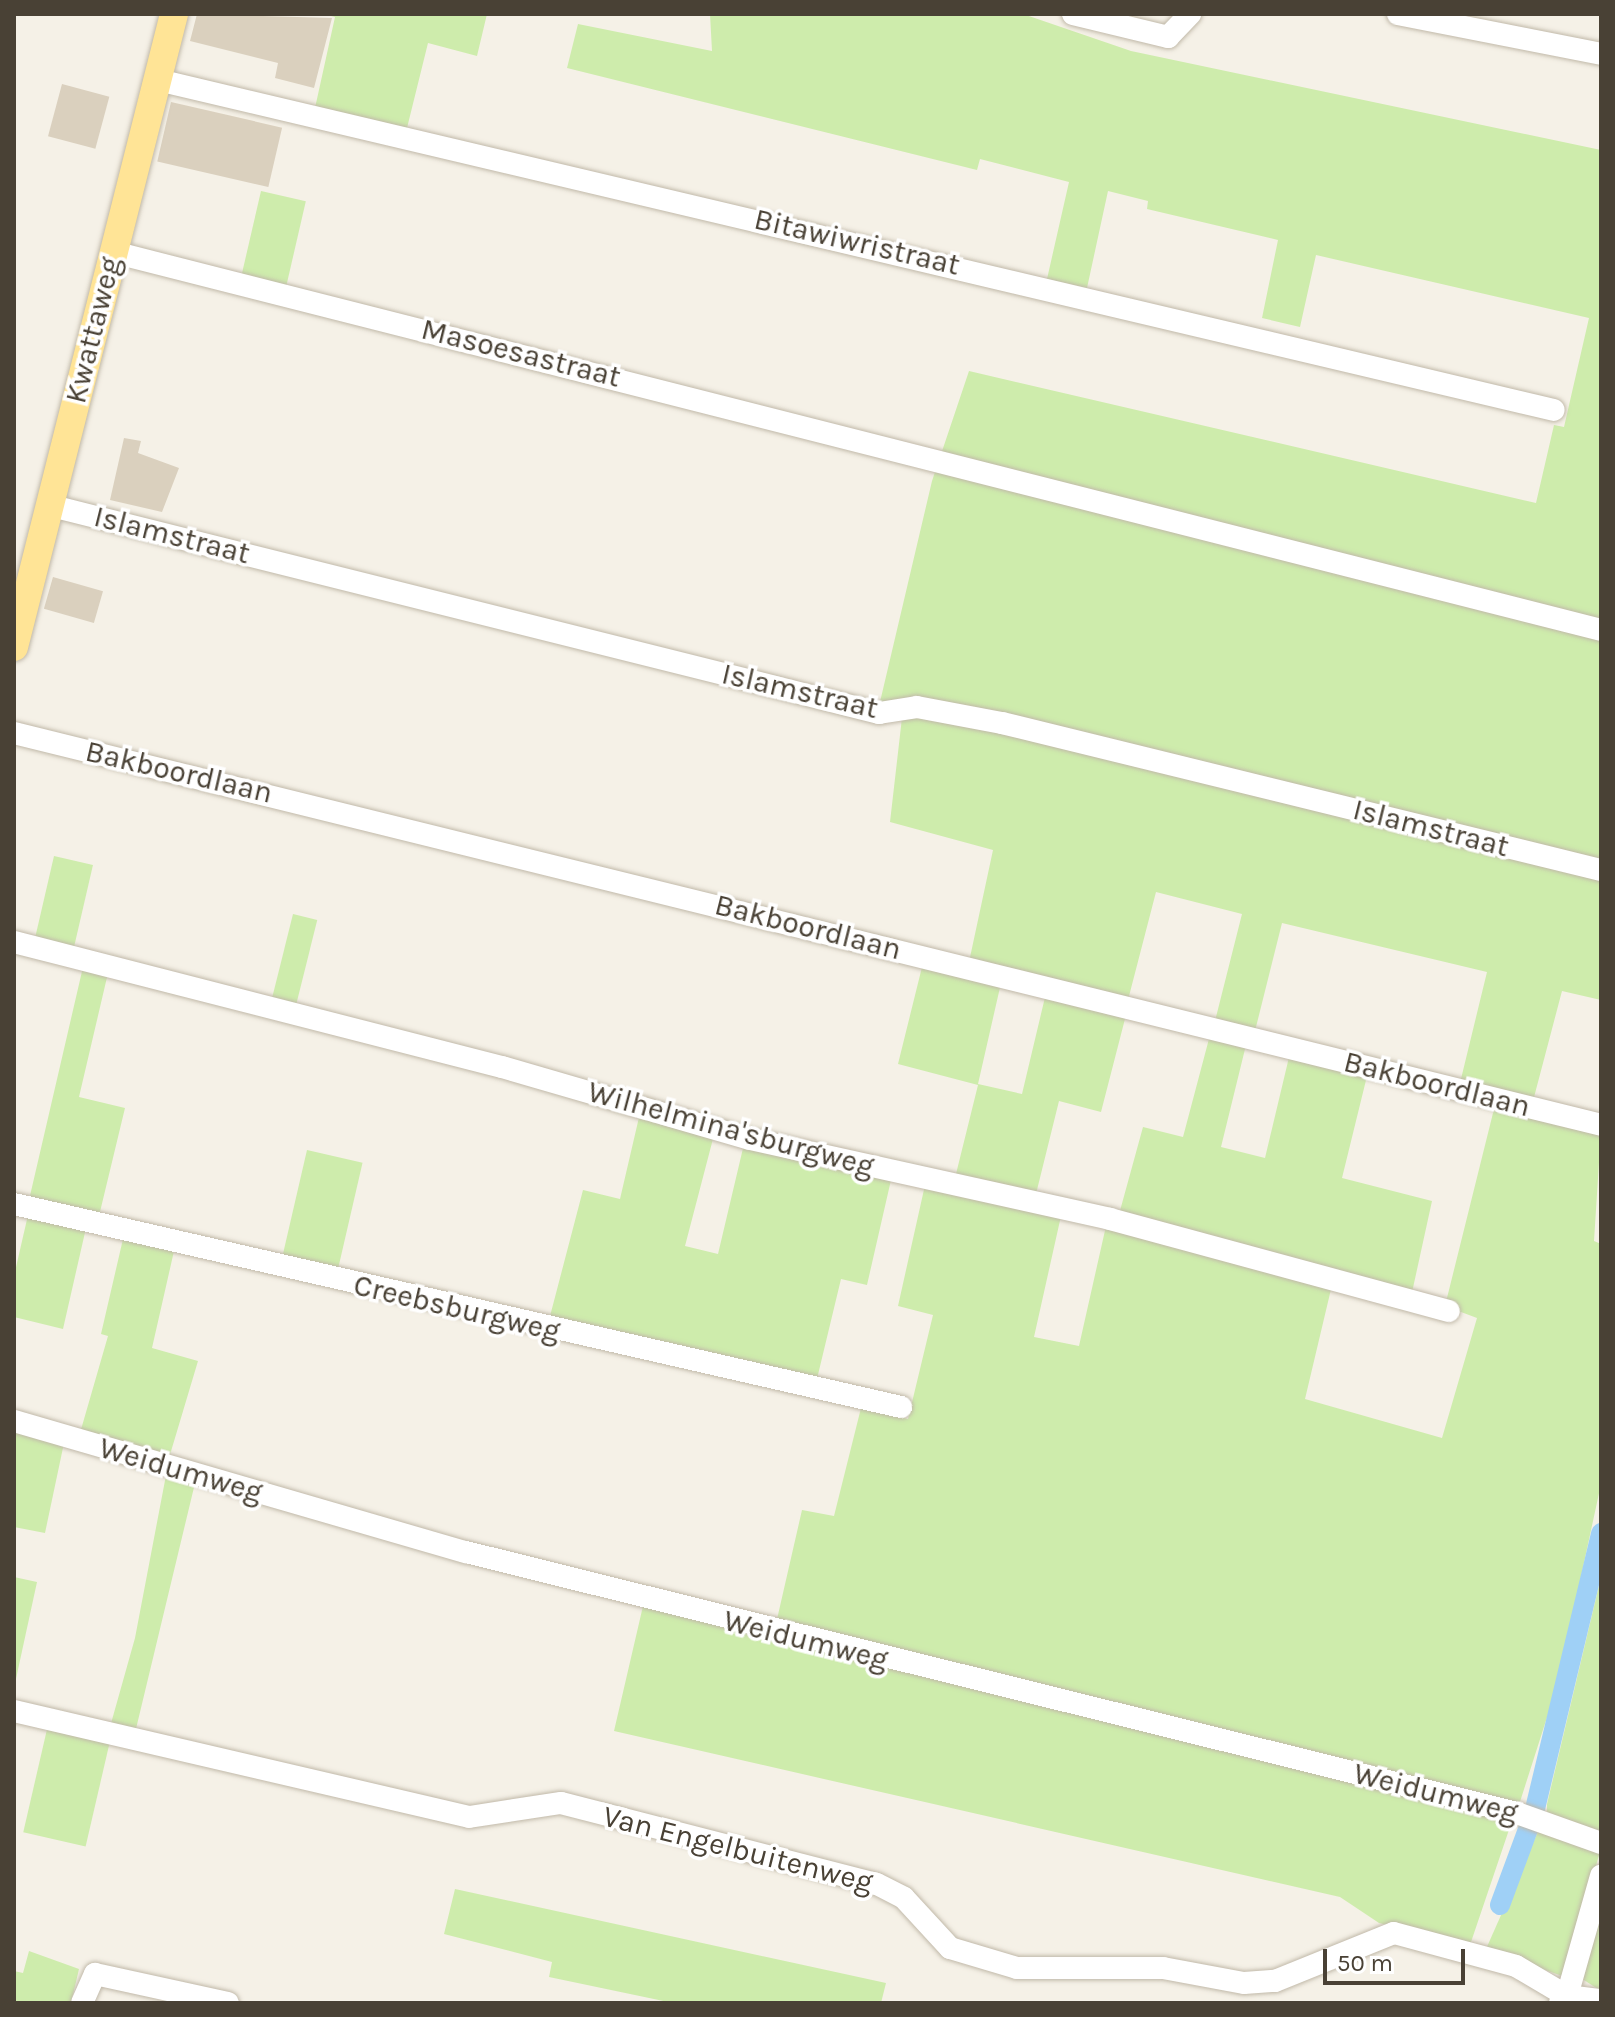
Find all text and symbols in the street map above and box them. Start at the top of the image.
street label: Bitawiwristraat [751,201,963,283]
street label: Kwattaweg [57,253,129,407]
street label: Masoesastraat [418,311,624,395]
street label: Islamstraat [90,498,254,572]
street label: Islamstraat [718,656,882,726]
street label: Bakboordlaan [82,733,276,811]
street label: Islamstraat [1349,791,1513,865]
street label: Bakboordlaan [711,886,905,968]
street label: Bakboordlaan [1340,1043,1534,1125]
street label: Wilhelmina'sburgweg [584,1073,878,1185]
street label: Creebsburgweg [350,1267,564,1349]
street label: Weidumweg [95,1430,267,1510]
street label: Weidumweg [720,1602,892,1678]
street label: Weidumweg [1350,1755,1522,1831]
street label: Van Engelbuitenweg [599,1798,877,1900]
scale bar [1327,1933,1469,1983]
text: 50 m [1337,1949,1393,1977]

